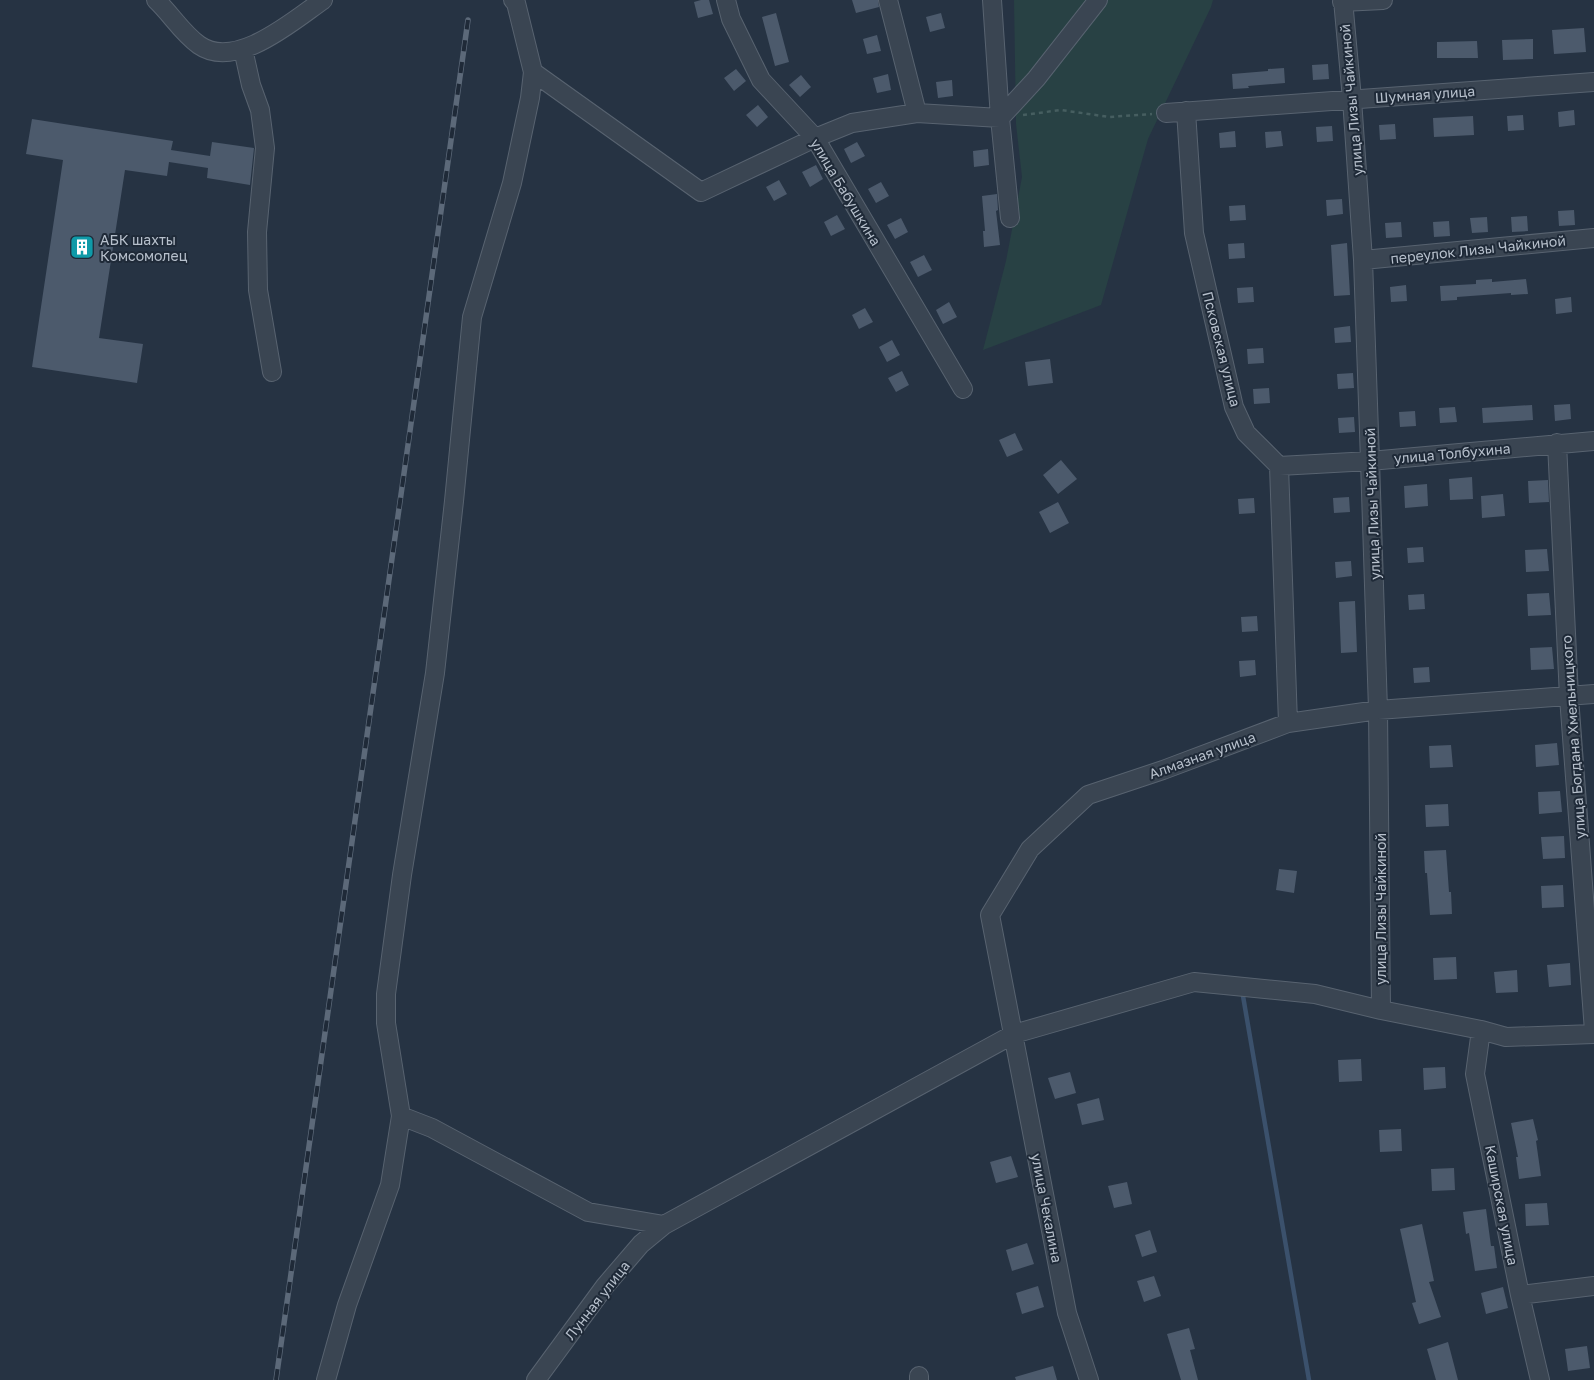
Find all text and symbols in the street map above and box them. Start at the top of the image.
street label: улица Лизы Чайкиной [1336,24,1366,176]
street label: Шумная улица [1374,82,1476,106]
street label: улица Бабушкина [807,135,885,249]
place label: АБК шахты Комсомолец [100,231,188,264]
street label: переулок Лизы Чайкиной [1389,231,1567,267]
building icon: АБК шахты Комсомолец [69,234,95,260]
street label: Псковская улица [1199,290,1245,408]
street label: улица Лизы Чайкиной [1361,428,1383,580]
street label: улица Толбухина [1393,439,1511,467]
street label: улица Богдана Хмельницкого [1557,635,1589,839]
street label: Алмазная улица [1146,728,1258,782]
street label: улица Лизы Чайкиной [1372,833,1389,985]
street label: Каширская улица [1482,1143,1522,1267]
street label: улица Чекалина [1028,1152,1066,1264]
street label: Лунная улица [561,1257,633,1343]

